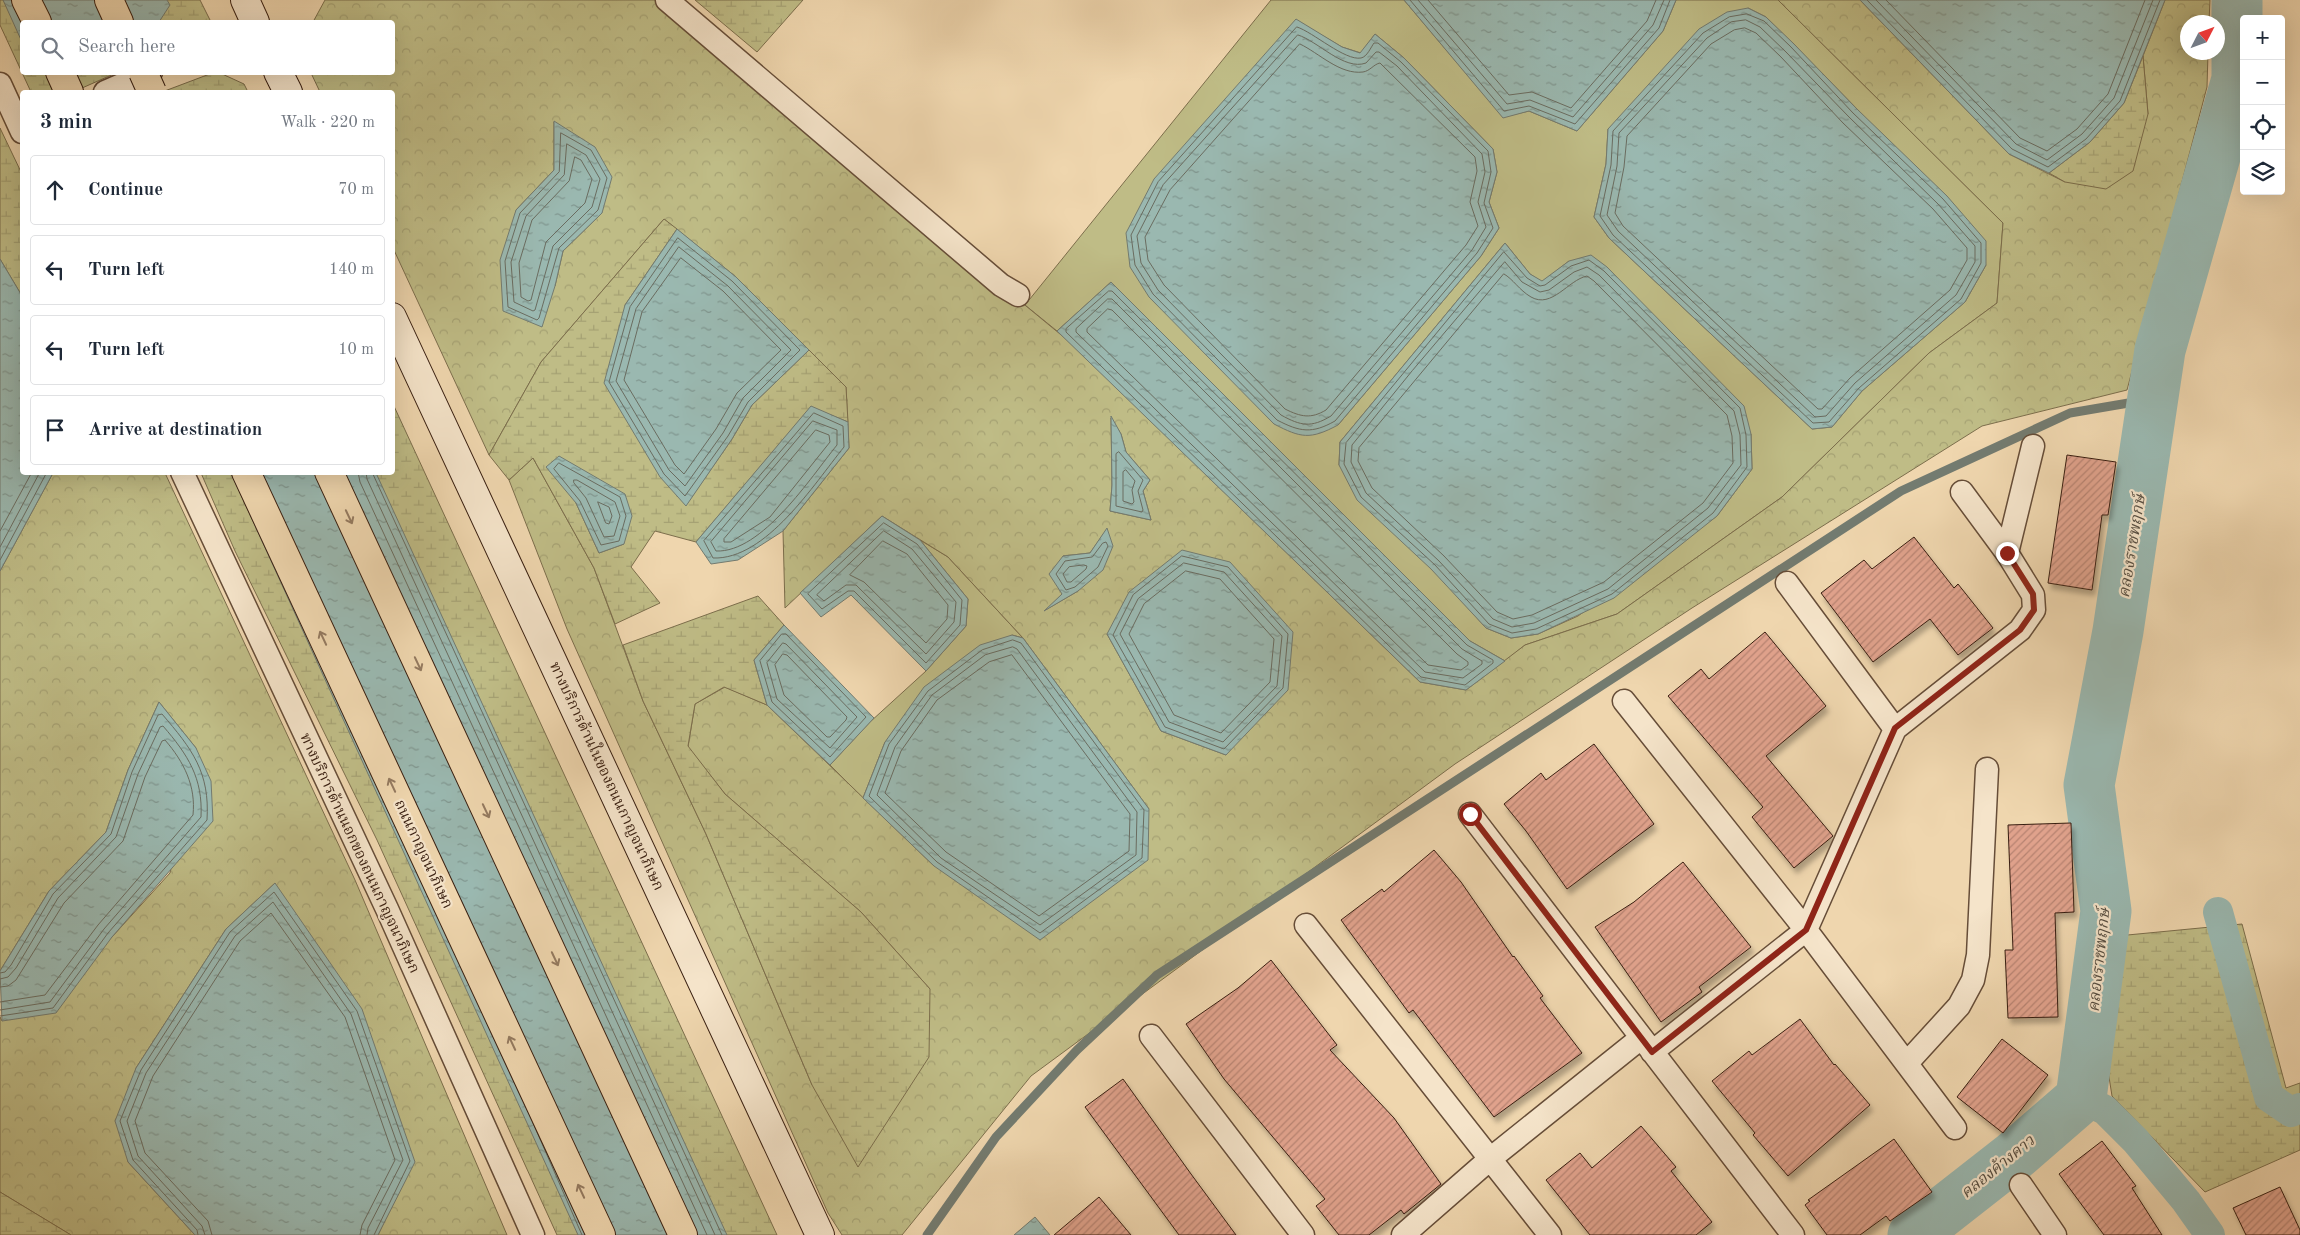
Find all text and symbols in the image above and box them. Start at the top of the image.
north arrow [2180,15,2225,60]
map controls [2240,15,2285,195]
button: + [2240,15,2285,60]
search box [20,20,395,75]
icon: search [38,34,66,62]
text: Search here [78,38,175,57]
button: − [2240,60,2285,105]
button: locate [2240,105,2285,150]
text: 3 min [40,112,93,133]
text: Walk · 220 m [280,115,375,131]
button: layers [2240,150,2285,195]
icon: ahead [41,176,69,204]
text: Continue [88,181,163,200]
text: 70 m [338,182,374,198]
icon: left [41,256,69,284]
text: Turn left [88,261,165,280]
text: 140 m [329,262,374,278]
icon: left [41,336,69,364]
text: Turn left [88,341,165,360]
text: 10 m [338,342,374,358]
icon: arrive [41,416,69,444]
text: Arrive at destination [88,421,262,440]
water label: คลองราชพฤกษ์ [2114,491,2149,599]
one-way arrow [345,509,354,524]
route end [1996,542,2019,565]
one-way arrow [318,631,328,646]
one-way arrow [413,656,423,671]
street label: ทางบริการด้านในของถนนกาญจนาภิเษก [546,658,670,893]
street label: ทางบริการด้านนอกของถนนกาญจนาภิเษก [296,730,424,976]
one-way arrow [387,778,396,793]
street label: ถนนกาญจนาภิเษก [391,797,457,911]
one-way arrow [482,803,491,818]
route start [1459,803,1482,826]
water label: คลองราชพฤกษ์ [2084,905,2114,1013]
one-way arrow [550,951,560,966]
one-way arrow [507,1036,517,1051]
water label: คลองค้างคาว [1957,1131,2039,1202]
one-way arrow [575,1184,585,1199]

